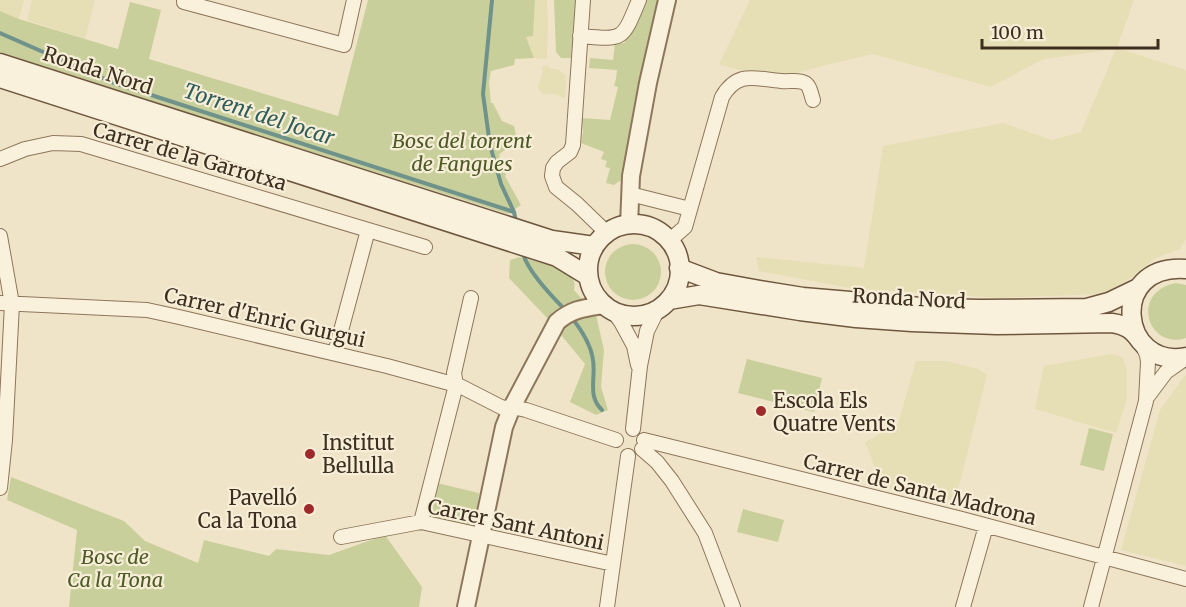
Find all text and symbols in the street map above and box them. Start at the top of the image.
scale bar [982,12,1158,50]
text: 100 m [991,21,1044,44]
street label: Ronda Nord [40,41,156,99]
water label: Torrent del Jocar [180,77,338,151]
street label: Carrer de la Garrotxa [90,116,290,196]
park label: Bosc del torrent de Fangues [392,128,532,176]
street label: Carrer d'Enric Gurgui [162,282,368,352]
street label: Ronda Nord [852,283,966,313]
place label: Escola Els Quatre Vents [773,388,896,436]
marker: Escola Els Quatre Vents [754,404,768,418]
place label: Institut Bellulla [322,430,395,478]
marker: Institut Bellulla [303,447,317,461]
street label: Carrer de Santa Madrona [801,448,1039,530]
place label: Pavelló Ca la Tona [198,485,297,533]
street label: Carrer Sant Antoni [425,493,607,555]
marker: Pavelló Ca la Tona [302,502,316,516]
park label: Bosc de Ca la Tona [67,544,163,592]

